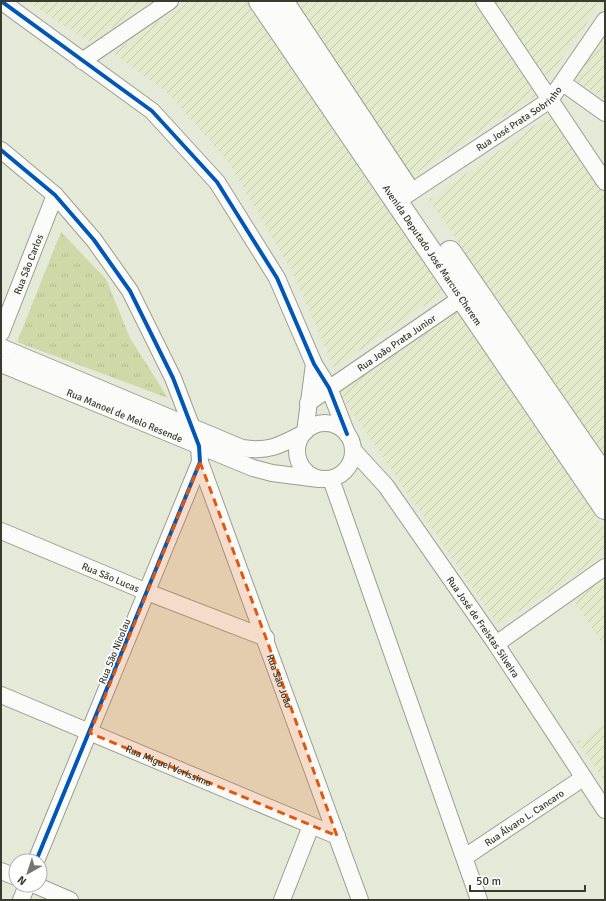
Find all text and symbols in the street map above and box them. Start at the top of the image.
street label: Rua José Prata Sobrinho [474,84,565,154]
street label: Avenida Deputado José Marcus Cherem [380,183,484,328]
street label: Rua São Carlos [12,232,46,296]
street label: Rua João Prata Junior [355,312,439,374]
street label: Rua Manoel de Melo Resende [65,387,184,445]
street label: Rua São Lucas [80,560,142,595]
street label: Rua José de Freistas Silveira [444,574,521,680]
street label: Rua São Nicolau [96,617,133,686]
street label: Rua São João [264,653,294,710]
street label: Rua Miguel Veríssimo [124,743,213,790]
street label: Rua Álvaro L. Cancaro [483,787,567,849]
north arrow [8,853,48,893]
scale bar [470,867,585,893]
text: N [15,873,29,888]
text: 50 m [476,874,501,889]

